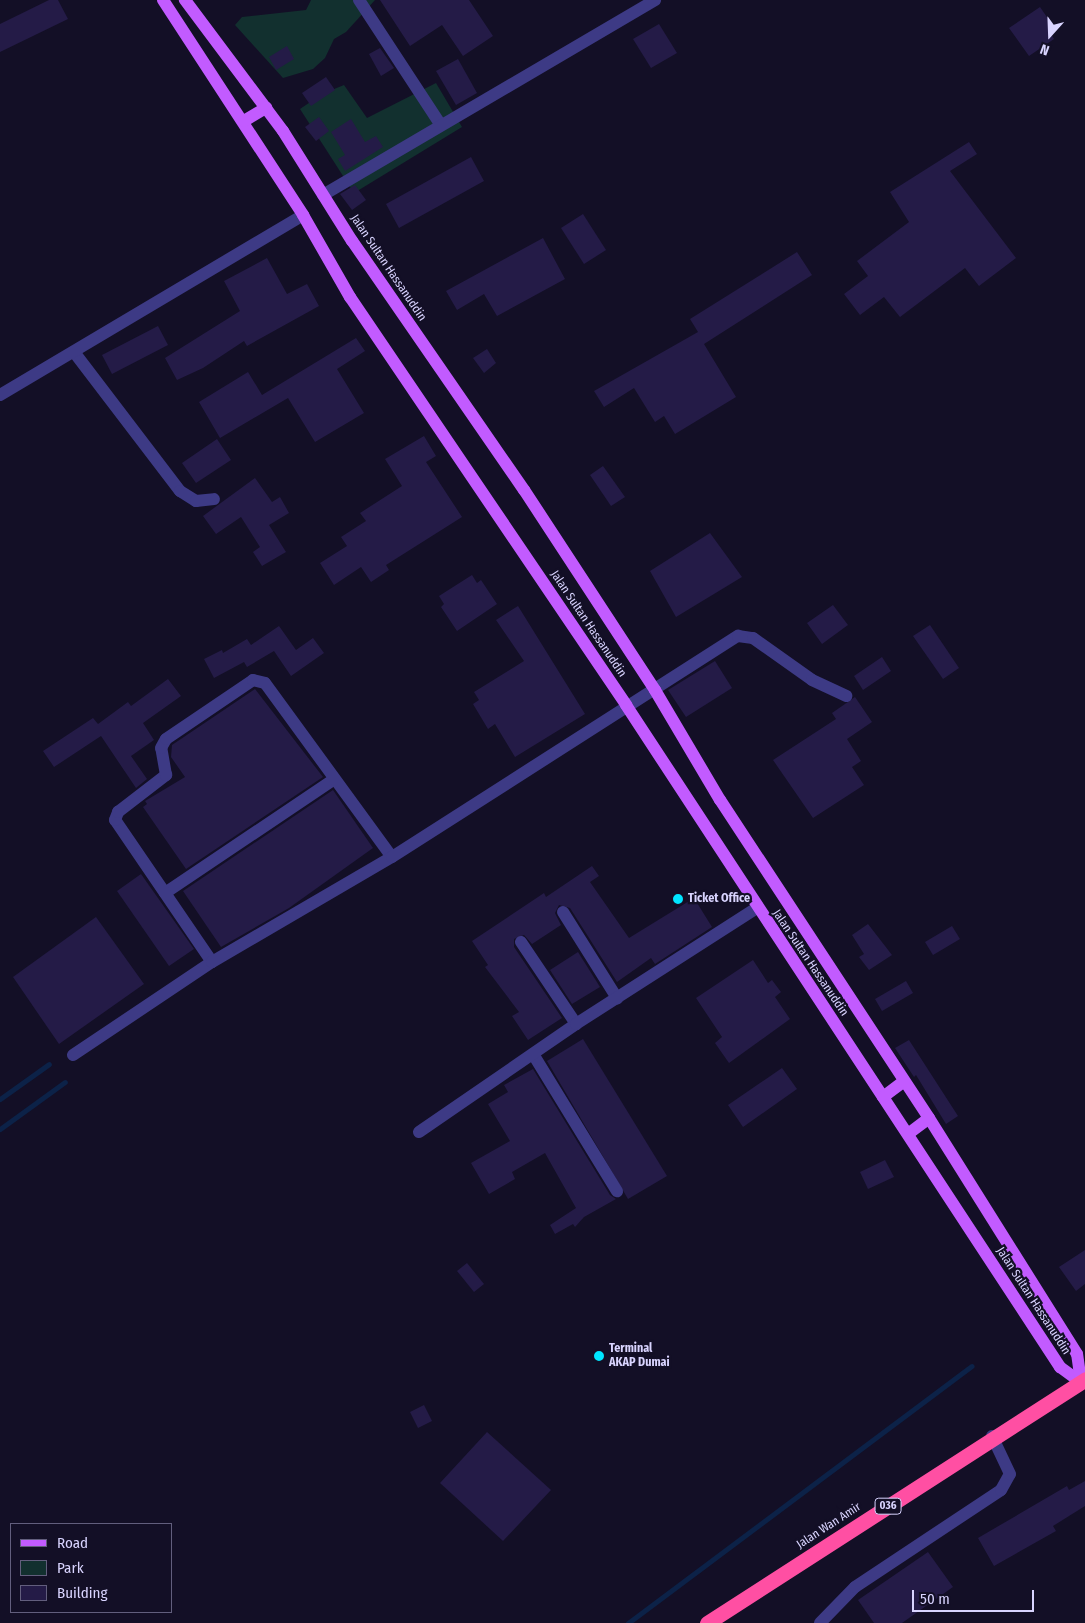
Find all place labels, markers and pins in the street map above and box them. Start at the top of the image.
place label: Ticket Office [688,892,750,906]
marker: Ticket Office [672,893,684,905]
place label: Terminal AKAP Dumai [609,1342,670,1370]
marker: Terminal AKAP Dumai [593,1350,605,1362]

